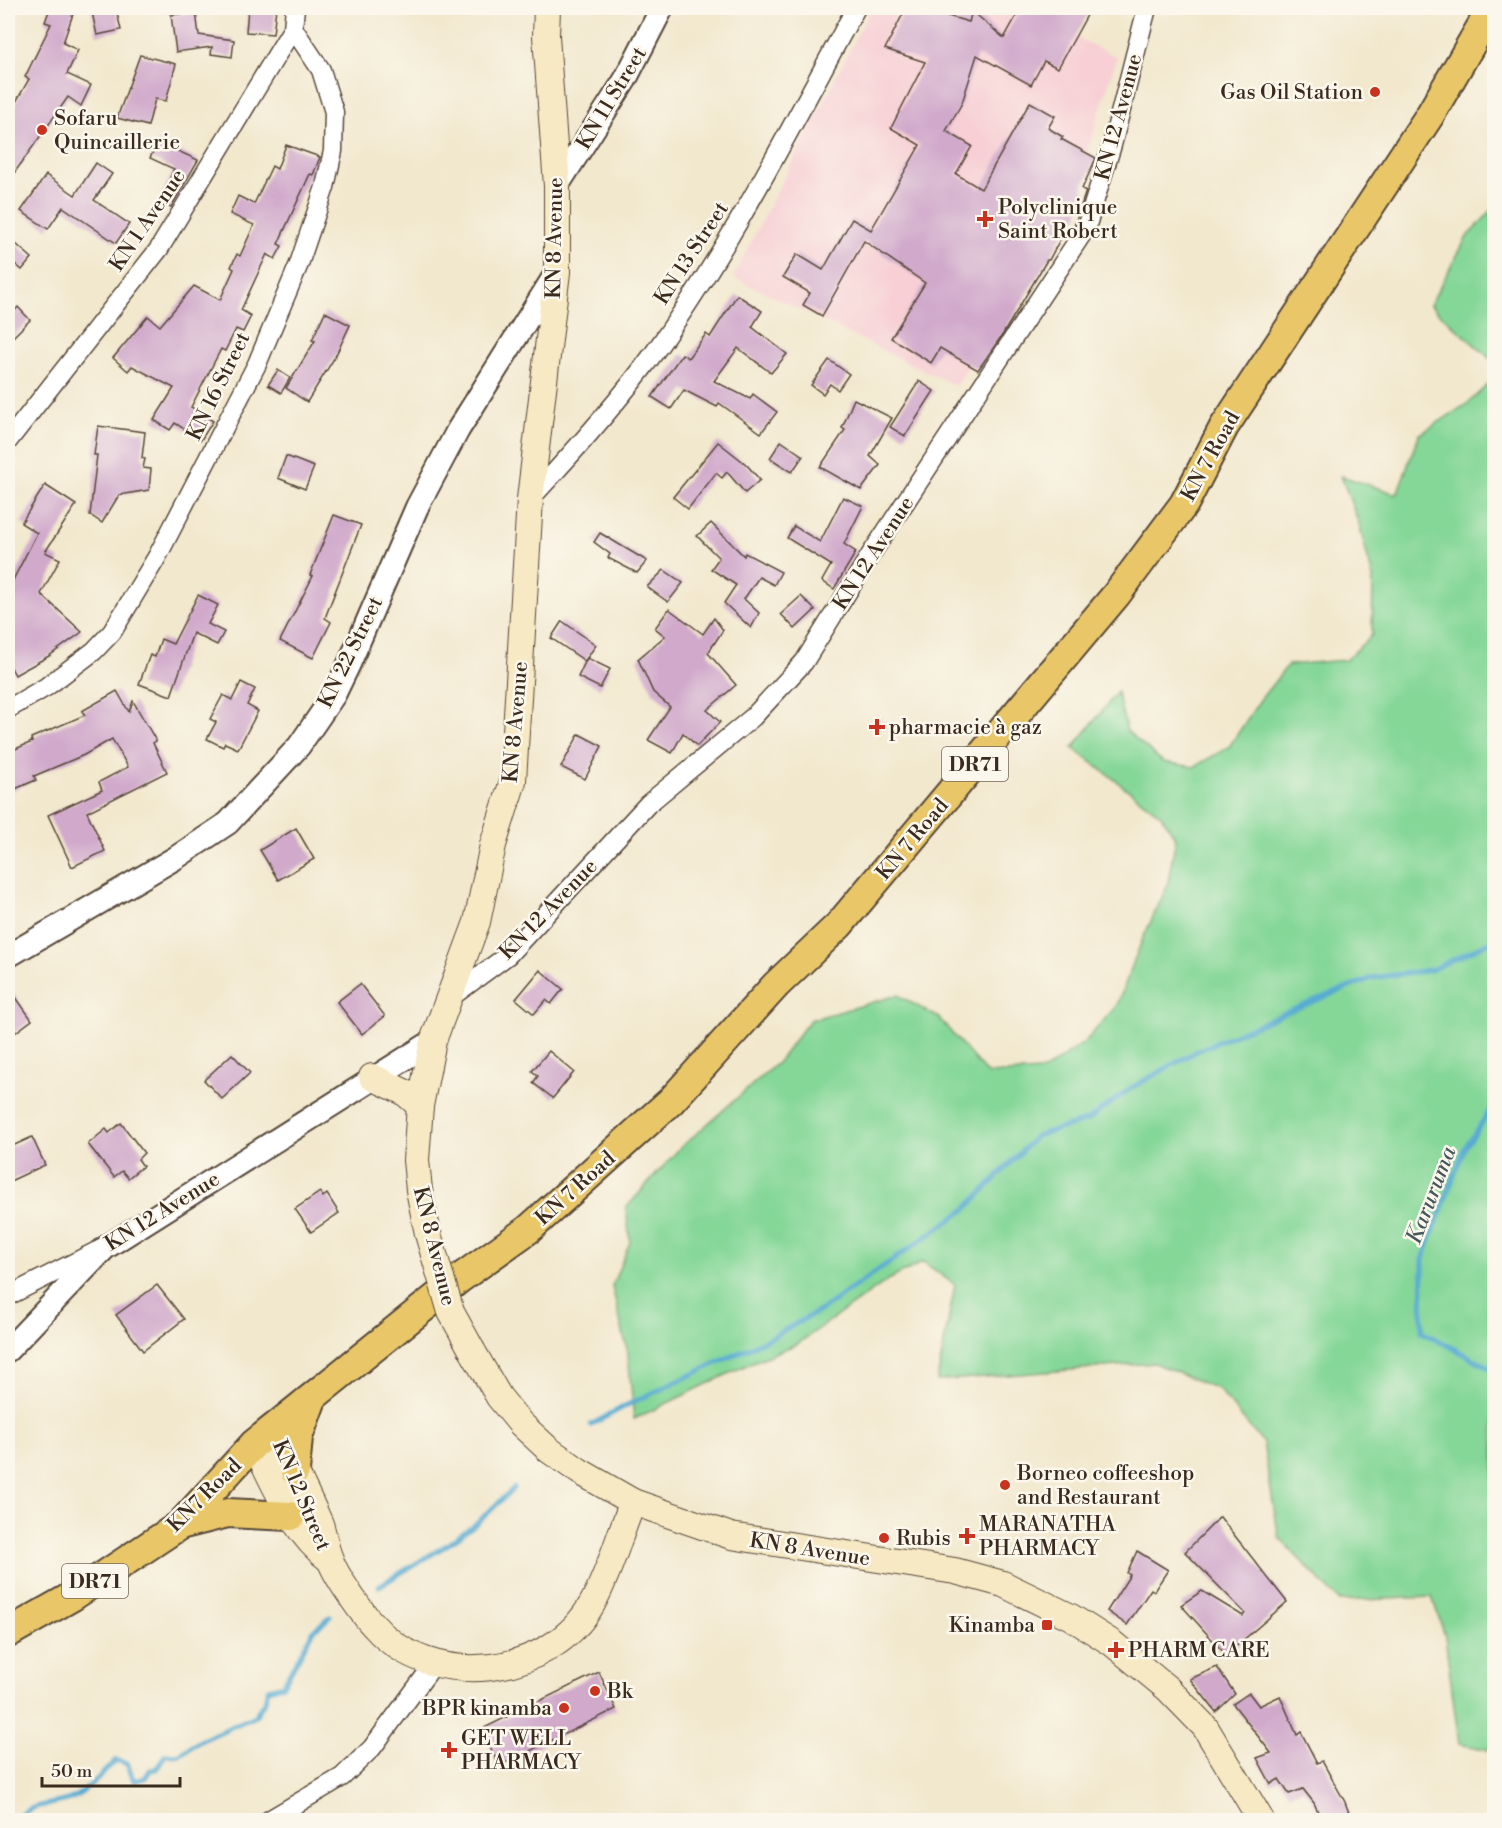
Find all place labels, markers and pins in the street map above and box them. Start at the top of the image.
place label: Gas Oil Station [1220,80,1363,106]
marker: Gas Oil Station [1368,85,1382,99]
place label: Sofaru Quincaillerie [54,106,180,156]
marker: Sofaru Quincaillerie [35,123,49,137]
place label: Polyclinique Saint Robert [998,195,1118,245]
marker: Polyclinique Saint Robert [976,210,994,228]
place label: pharmacie à gaz [889,715,1042,741]
marker: pharmacie à gaz [870,720,884,734]
place label: Borneo coffeeshop and Restaurant [1016,1461,1194,1511]
marker: Borneo coffeeshop and Restaurant [998,1478,1012,1492]
place label: MARANATHA PHARMACY [979,1512,1117,1562]
place label: Rubis [896,1526,951,1552]
marker: MARANATHA PHARMACY [960,1529,974,1543]
marker: Rubis [877,1531,891,1545]
place label: Kinamba [949,1613,1035,1639]
marker: Kinamba [1040,1618,1054,1632]
place label: PHARM CARE [1128,1638,1269,1664]
marker: PHARM CARE [1109,1643,1123,1657]
place label: Bk [606,1679,634,1705]
marker: Bk [588,1684,602,1698]
place label: BPR kinamba [421,1696,552,1722]
marker: BPR kinamba [557,1701,571,1715]
place label: GET WELL PHARMACY [461,1726,582,1776]
marker: GET WELL PHARMACY [442,1743,456,1757]

